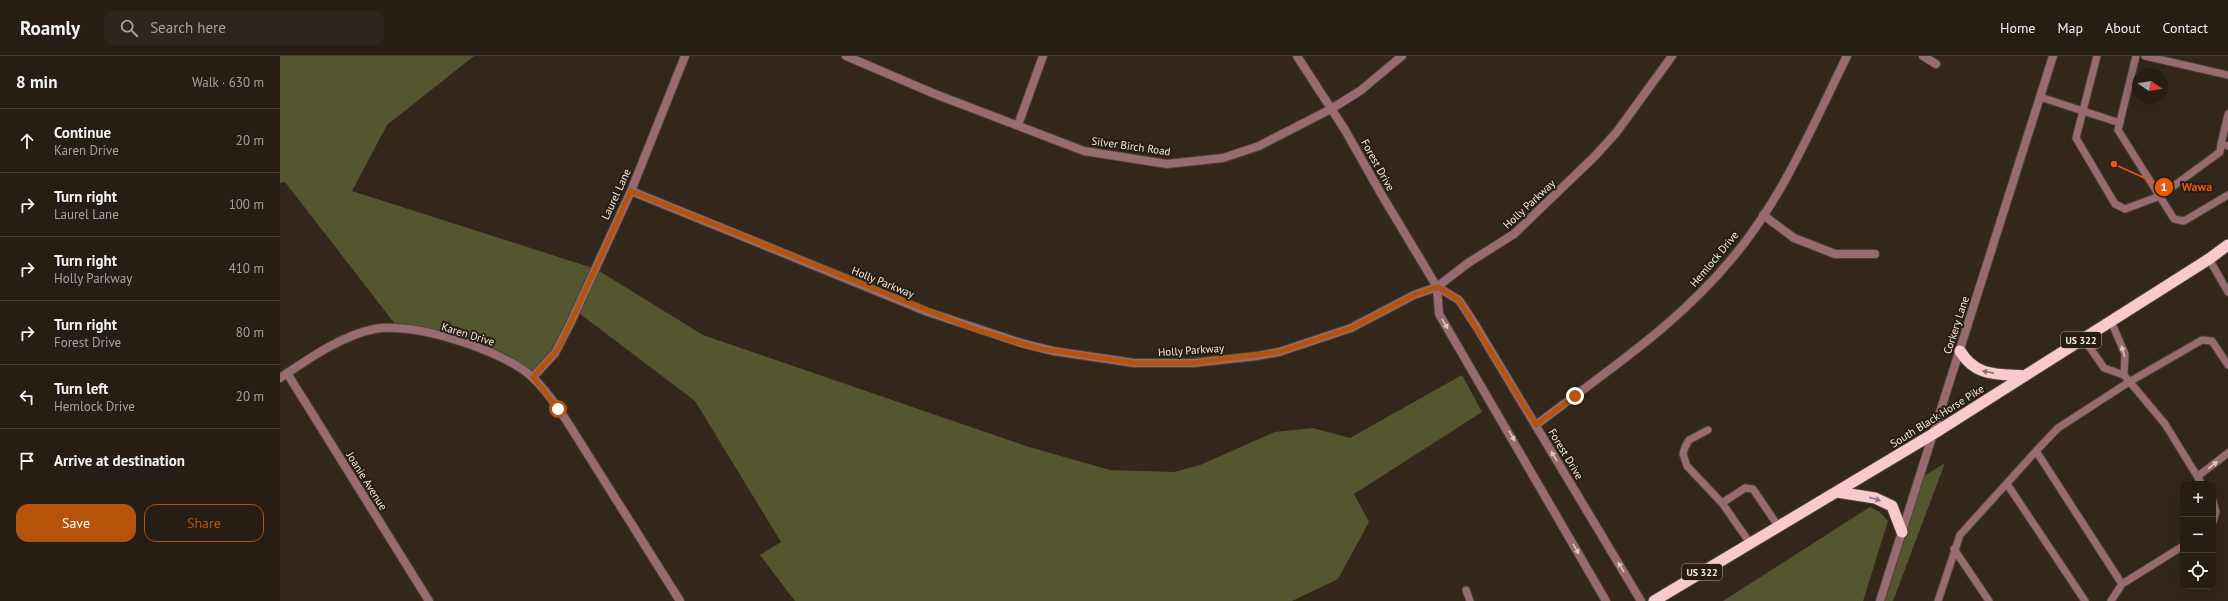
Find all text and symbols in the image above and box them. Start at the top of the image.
search box [104,10,384,46]
text: Roamly [20,16,80,40]
icon: search [118,17,140,39]
text: Search here [150,18,226,37]
text: Home [2000,19,2035,37]
text: Map [2057,19,2083,37]
text: About [2105,19,2141,37]
text: Contact [2163,19,2208,37]
north arrow [2132,68,2168,104]
text: 8 min [16,71,57,93]
text: Walk · 630 m [192,74,264,91]
text: Continue [54,123,111,142]
icon: ahead [16,130,38,152]
text: 20 m [236,132,264,149]
street label: Silver Birch Road [1091,134,1172,158]
street label: Forest Drive [1358,137,1398,194]
text: Karen Drive [54,142,119,159]
street label: Laurel Lane [598,166,634,222]
callout: Wawa [2154,175,2220,199]
street label: Holly Parkway [1500,176,1559,232]
text: 1 [2161,179,2167,194]
text: Wawa [2182,179,2212,194]
text: Turn right [54,187,117,206]
icon: right [16,194,38,216]
text: 100 m [229,196,264,213]
text: Laurel Lane [54,206,119,223]
street label: Hemlock Drive [1687,228,1742,290]
text: Turn right [54,251,117,270]
icon: right [16,258,38,280]
text: 410 m [229,260,264,277]
street label: Holly Parkway [850,263,917,301]
text: Holly Parkway [54,270,132,287]
street label: Corkery Lane [1940,294,1972,356]
text: Turn right [54,315,117,334]
one-way arrow [1442,318,1449,330]
street label: Karen Drive [440,319,497,349]
icon: right [16,322,38,344]
text: 80 m [236,324,264,341]
road number: US 322 [2061,332,2101,348]
text: Forest Drive [54,334,121,351]
street label: Holly Parkway [1157,341,1225,359]
one-way arrow [2120,345,2126,357]
one-way arrow [1981,369,1994,375]
text: Turn left [54,379,108,398]
street label: South Black Horse Pike [1887,381,1987,451]
icon: left [16,386,38,408]
route end [1566,387,1584,405]
text: 20 m [236,388,264,405]
text: Hemlock Drive [54,398,135,415]
route start [549,400,567,418]
street label: Forest Drive [1545,426,1587,482]
one-way arrow [1508,430,1515,442]
street label: Joanie Avenue [343,448,391,513]
icon: arrive [16,450,38,472]
one-way arrow [1551,450,1558,462]
text: Arrive at destination [54,451,185,470]
one-way arrow [2207,461,2218,469]
map controls [2180,481,2216,589]
button: + [2180,481,2216,517]
one-way arrow [1869,496,1881,502]
button: Save [16,504,136,542]
button: Share [144,504,264,542]
button: − [2180,517,2216,553]
one-way arrow [1573,543,1580,555]
button: locate [2180,553,2216,589]
one-way arrow [1617,562,1624,573]
road number: US 322 [1682,564,1722,580]

